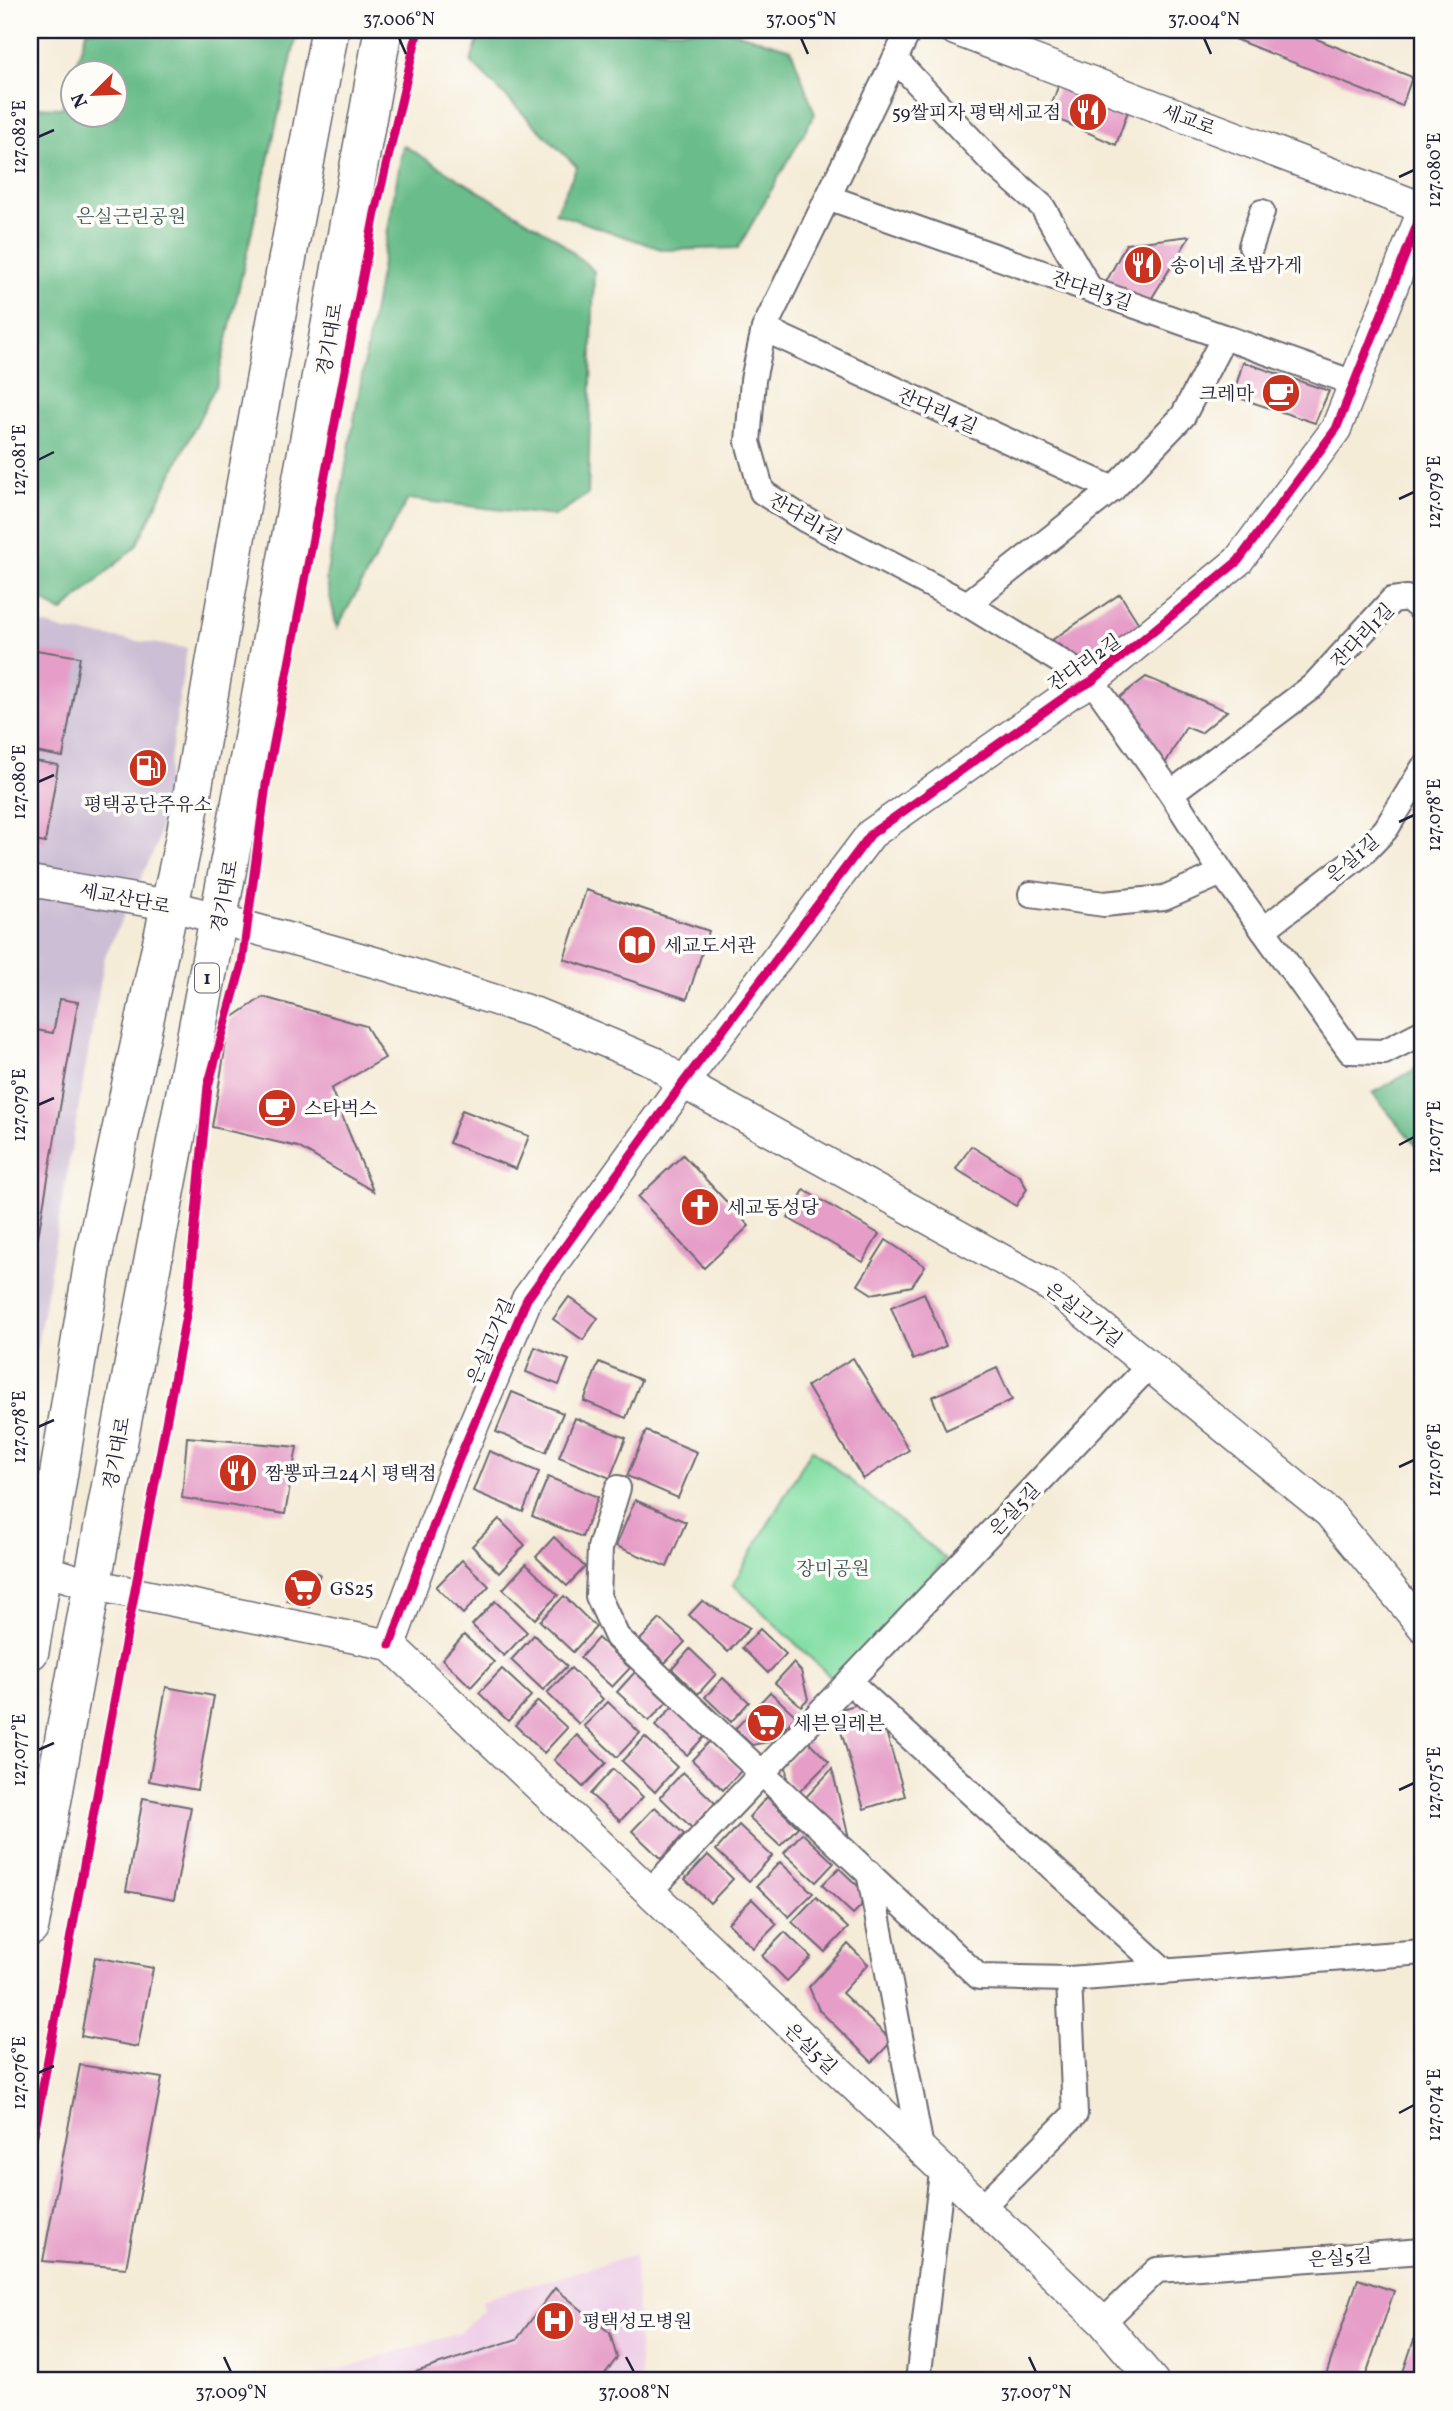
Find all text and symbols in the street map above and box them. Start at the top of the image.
text: 37.006°N [363,8,435,33]
text: 37.005°N [766,8,836,33]
text: 37.004°N [1168,8,1240,33]
north arrow [60,60,130,130]
text: N [66,88,95,112]
restaurant icon: 59쌀피자 평택세교점 [1067,91,1109,133]
street label: 세교로 [1158,99,1219,143]
text: 127.082°E [8,100,33,174]
place label: 59쌀피자 평택세교점 [892,101,1061,127]
text: 127.080°E [1423,132,1448,208]
park label: 은실근린공원 [76,205,186,231]
restaurant icon: 송이네 초밥가게 [1122,244,1164,286]
place label: 송이네 초밥가게 [1170,254,1302,280]
street label: 잔다리3길 [1048,266,1135,318]
street label: 경기대로 [312,301,350,378]
cafe icon: 크레마 [1260,372,1302,414]
place label: 크레마 [1199,382,1255,408]
street label: 잔다리4길 [893,383,981,441]
text: 127.081°E [8,424,33,496]
text: 127.079°E [1423,455,1448,529]
street label: 잔다리1길 [764,488,846,551]
street label: 잔다리1길 [1326,598,1401,674]
street label: 잔다리2길 [1043,629,1127,698]
text: 127.080°E [8,744,33,820]
fuel station icon: 평택공단주유소 [127,747,169,789]
text: 127.078°E [1423,778,1448,852]
place label: 평택공단주유소 [84,793,212,819]
street label: 은실1길 [1321,829,1385,890]
street label: 경기대로 [206,858,246,935]
street label: 세교산단로 [77,878,172,921]
library icon: 세교도서관 [616,924,658,966]
place label: 세교도서관 [664,934,756,960]
road number: 1 [195,964,219,993]
text: 127.079°E [8,1068,33,1142]
cafe icon: 스타벅스 [256,1087,298,1129]
place label: 스타벅스 [304,1097,377,1123]
text: 127.077°E [1423,1100,1448,1174]
church icon: 세교동성당 [679,1186,721,1228]
place label: 세교동성당 [727,1196,819,1222]
street label: 은실고가길 [1039,1277,1127,1354]
street label: 은실고가길 [462,1294,522,1389]
text: 127.078°E [8,1390,33,1464]
street label: 경기대로 [98,1415,138,1492]
text: 127.076°E [1423,1423,1448,1497]
restaurant icon: 짬뽕파크24시 평택점 [217,1452,259,1494]
place label: 짬뽕파크24시 평택점 [265,1462,437,1488]
street label: 은실5길 [984,1478,1047,1543]
park label: 장미공원 [796,1557,870,1583]
supermarket icon: GS25 [282,1567,324,1609]
place label: GS25 [330,1577,374,1603]
supermarket icon: 세븐일레븐 [745,1702,787,1744]
place label: 세븐일레븐 [793,1712,885,1738]
text: 127.077°E [8,1713,33,1787]
text: 127.075°E [1423,1746,1448,1820]
street label: 은실5길 [777,2018,842,2081]
text: 127.076°E [8,2036,33,2110]
text: 127.074°E [1423,2068,1448,2141]
street label: 은실5길 [1307,2244,1373,2274]
hospital icon: 평택성모병원 [534,2300,576,2342]
place label: 평택성모병원 [582,2310,692,2336]
text: 37.009°N [195,2381,267,2406]
text: 37.008°N [598,2381,670,2406]
text: 37.007°N [1000,2381,1072,2406]

